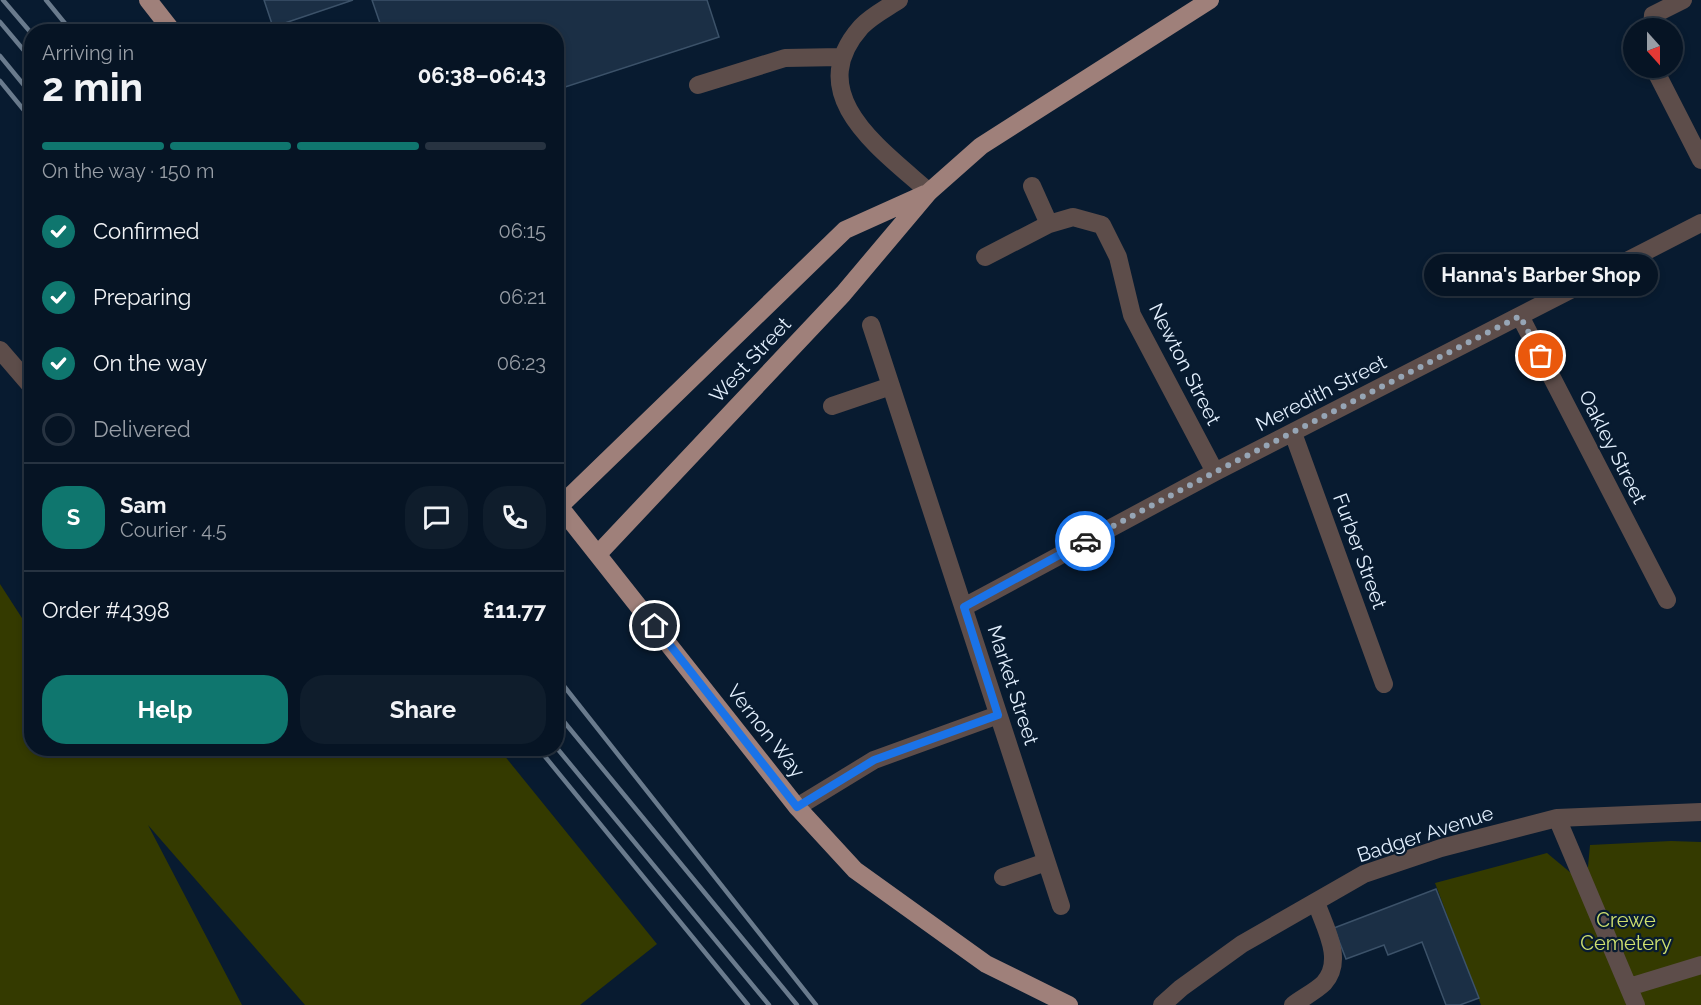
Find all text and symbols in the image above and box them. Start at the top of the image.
north arrow [1623,18,1683,78]
map controls [1623,18,1683,78]
text: Arriving in [42,41,134,65]
text: 06:38–06:43 [418,62,546,88]
text: 2 min [42,64,143,110]
text: On the way · 150 m [42,159,214,183]
icon: check [42,215,75,248]
text: Confirmed [93,218,200,244]
text: 06:15 [498,219,546,243]
callout: Hanna's Barber Shop [1424,254,1658,296]
text: Hanna's Barber Shop [1441,263,1641,287]
icon: check [42,281,75,314]
text: Preparing [93,284,191,310]
text: 06:21 [499,285,546,309]
street label: Newton Street [1144,299,1226,429]
street label: West Street [704,312,796,408]
pin [1515,330,1566,381]
icon: bag [1524,339,1557,372]
icon: check [42,347,75,380]
text: On the way [93,350,207,376]
street label: Meredith Street [1252,350,1391,436]
text: 06:23 [497,351,546,375]
street label: Oakley Street [1574,386,1652,508]
text: Delivered [93,416,191,442]
button: chat [405,486,468,549]
button: phone [483,486,546,549]
street label: Furber Street [1328,490,1392,612]
text: Sam [120,492,167,518]
text: S [67,504,80,530]
courier [1055,511,1115,571]
text: Courier · 4.5 [120,518,227,542]
icon: car [1069,525,1102,558]
text: Order #4398 [42,597,170,623]
text: £11.77 [483,597,546,623]
pin [629,600,680,651]
icon: home [638,609,671,642]
street label: Market Street [982,622,1044,748]
button: Help [42,675,288,744]
button: Share [300,675,546,744]
street label: Vernon Way [722,680,810,783]
street label: Badger Avenue [1354,801,1496,867]
park label: Crewe Cemetery [1580,908,1672,955]

